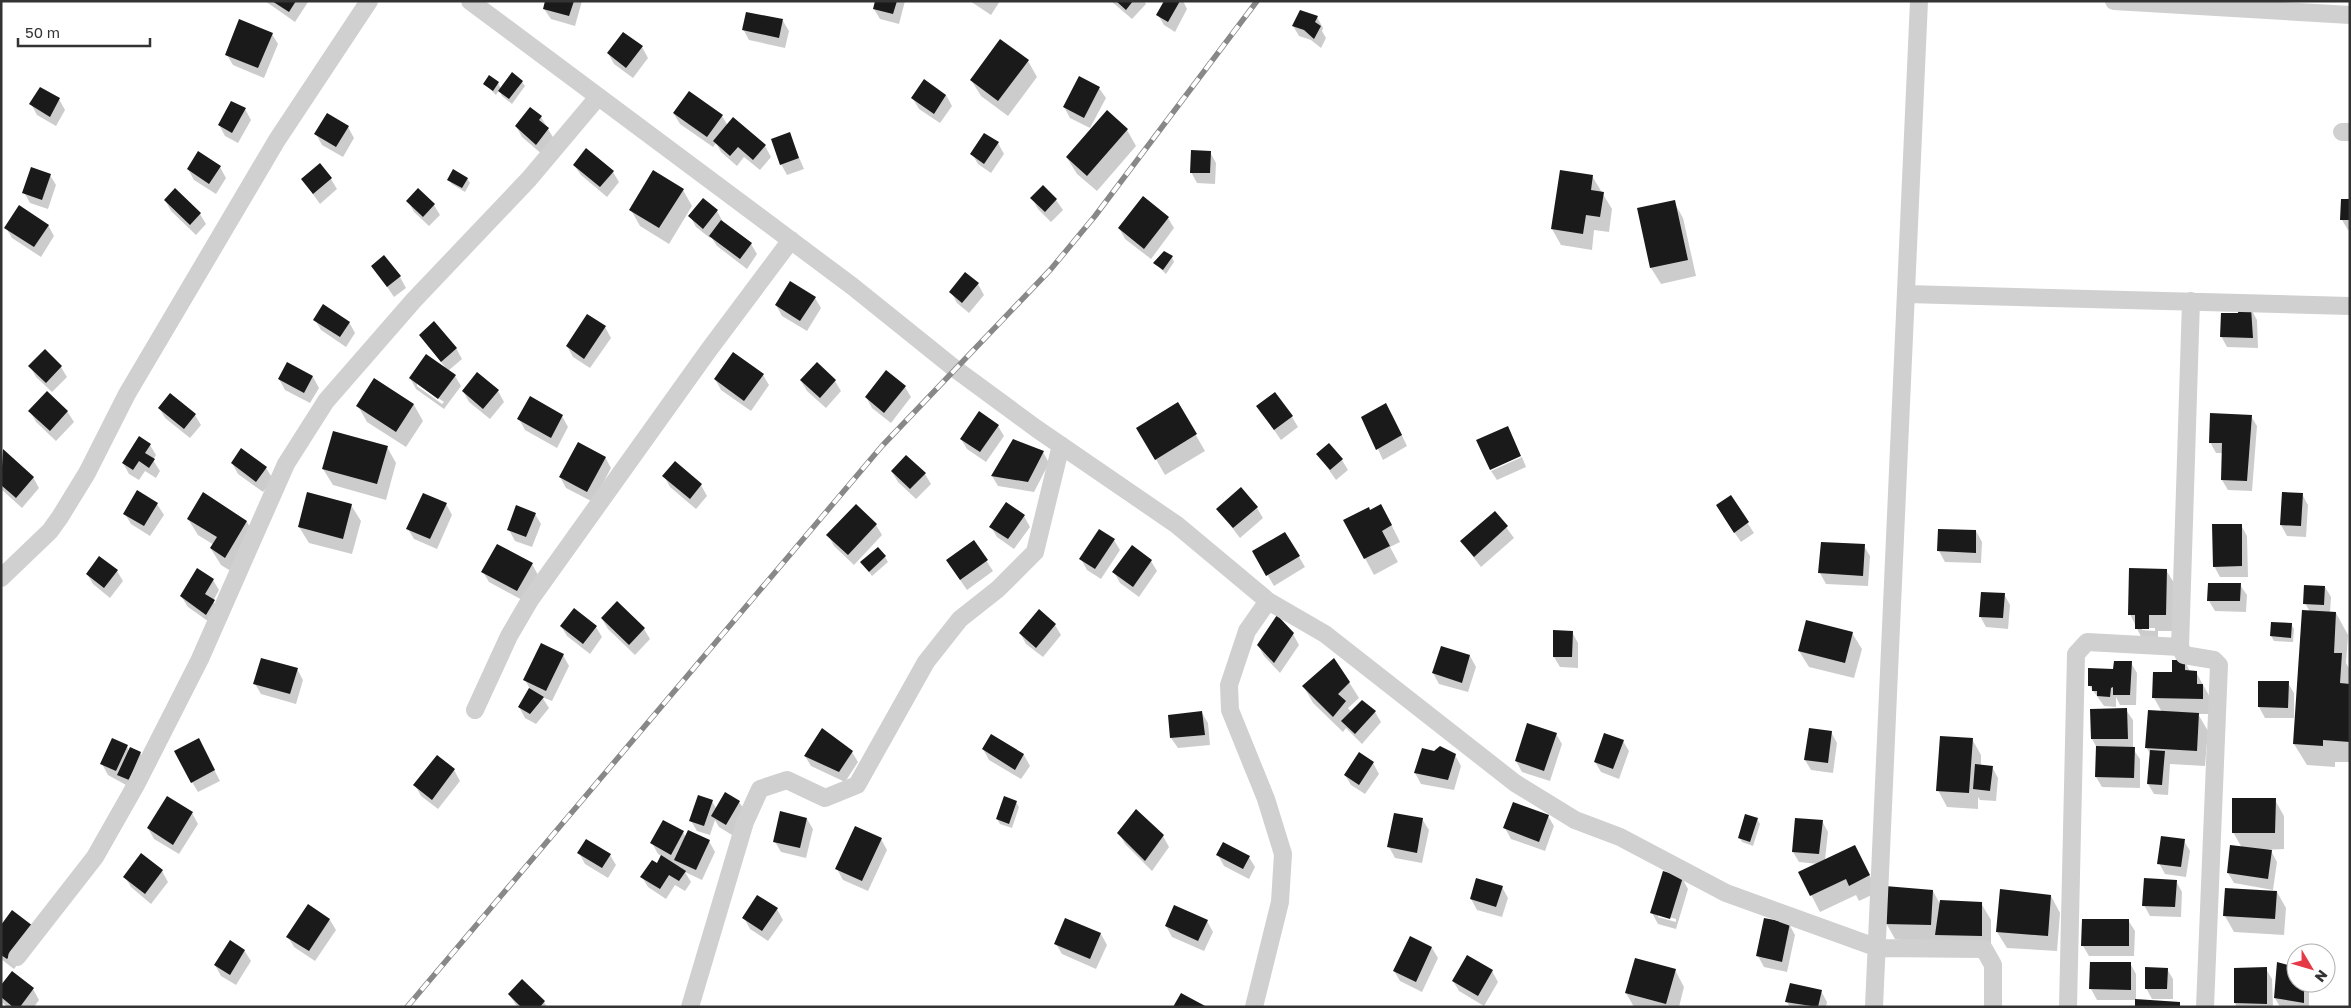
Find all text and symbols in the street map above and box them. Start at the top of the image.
scale bar [18,15,150,47]
text: 50 m [25,23,60,41]
north arrow [2286,943,2336,993]
text: N [2312,967,2332,986]

